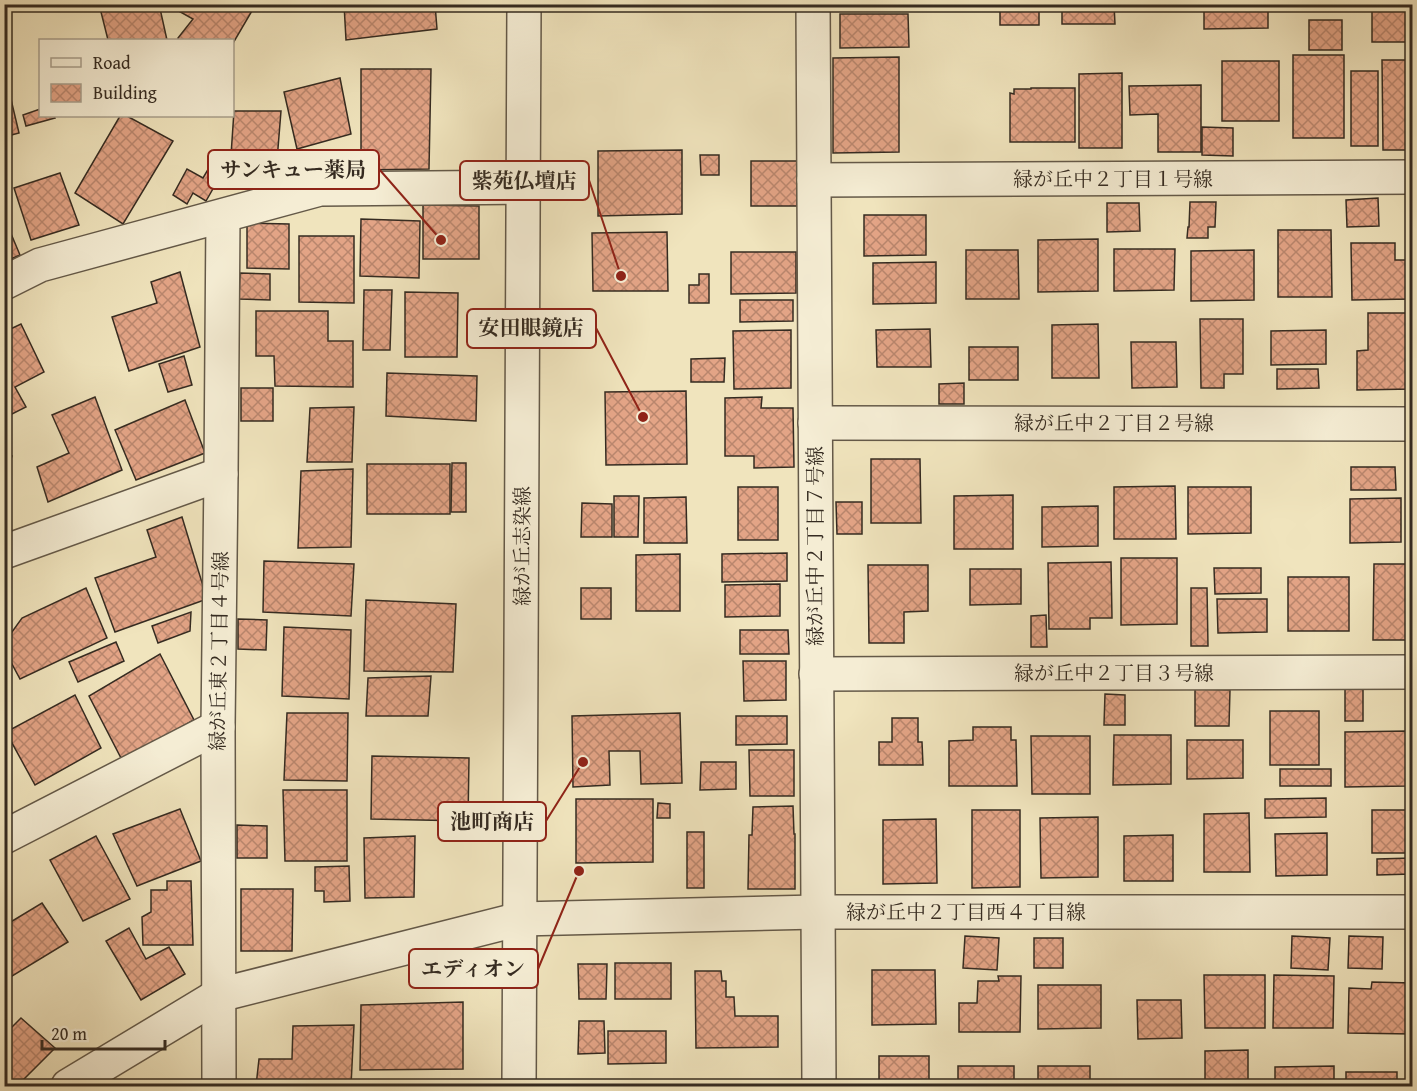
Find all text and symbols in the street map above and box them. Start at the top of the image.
legend [39,39,234,117]
text: Road [93,49,131,76]
text: Building [93,79,157,106]
callout: サンキュー薬局 [208,150,379,189]
text: サンキュー薬局 [220,154,366,185]
callout: 紫苑仏壇店 [460,161,589,200]
street label: 緑が丘中２丁目１号線 [1013,164,1213,193]
text: 紫苑仏壇店 [472,165,577,196]
callout: 安田眼鏡店 [467,309,596,348]
text: 安田眼鏡店 [479,312,584,343]
street label: 緑が丘中２丁目２号線 [1014,408,1214,437]
street label: 緑が丘中２丁目７号線 [800,446,829,646]
street label: 緑が丘志染線 [507,486,536,606]
street label: 緑が丘東２丁目４号線 [202,551,235,751]
street label: 緑が丘中２丁目３号線 [1014,658,1214,687]
callout: 池町商店 [438,802,546,841]
text: 池町商店 [450,806,534,837]
street label: 緑が丘中２丁目西４丁目線 [846,897,1086,926]
callout: エディオン [409,949,538,988]
text: エディオン [421,953,525,984]
scale bar [42,1013,165,1051]
text: 20 m [51,1020,87,1047]

